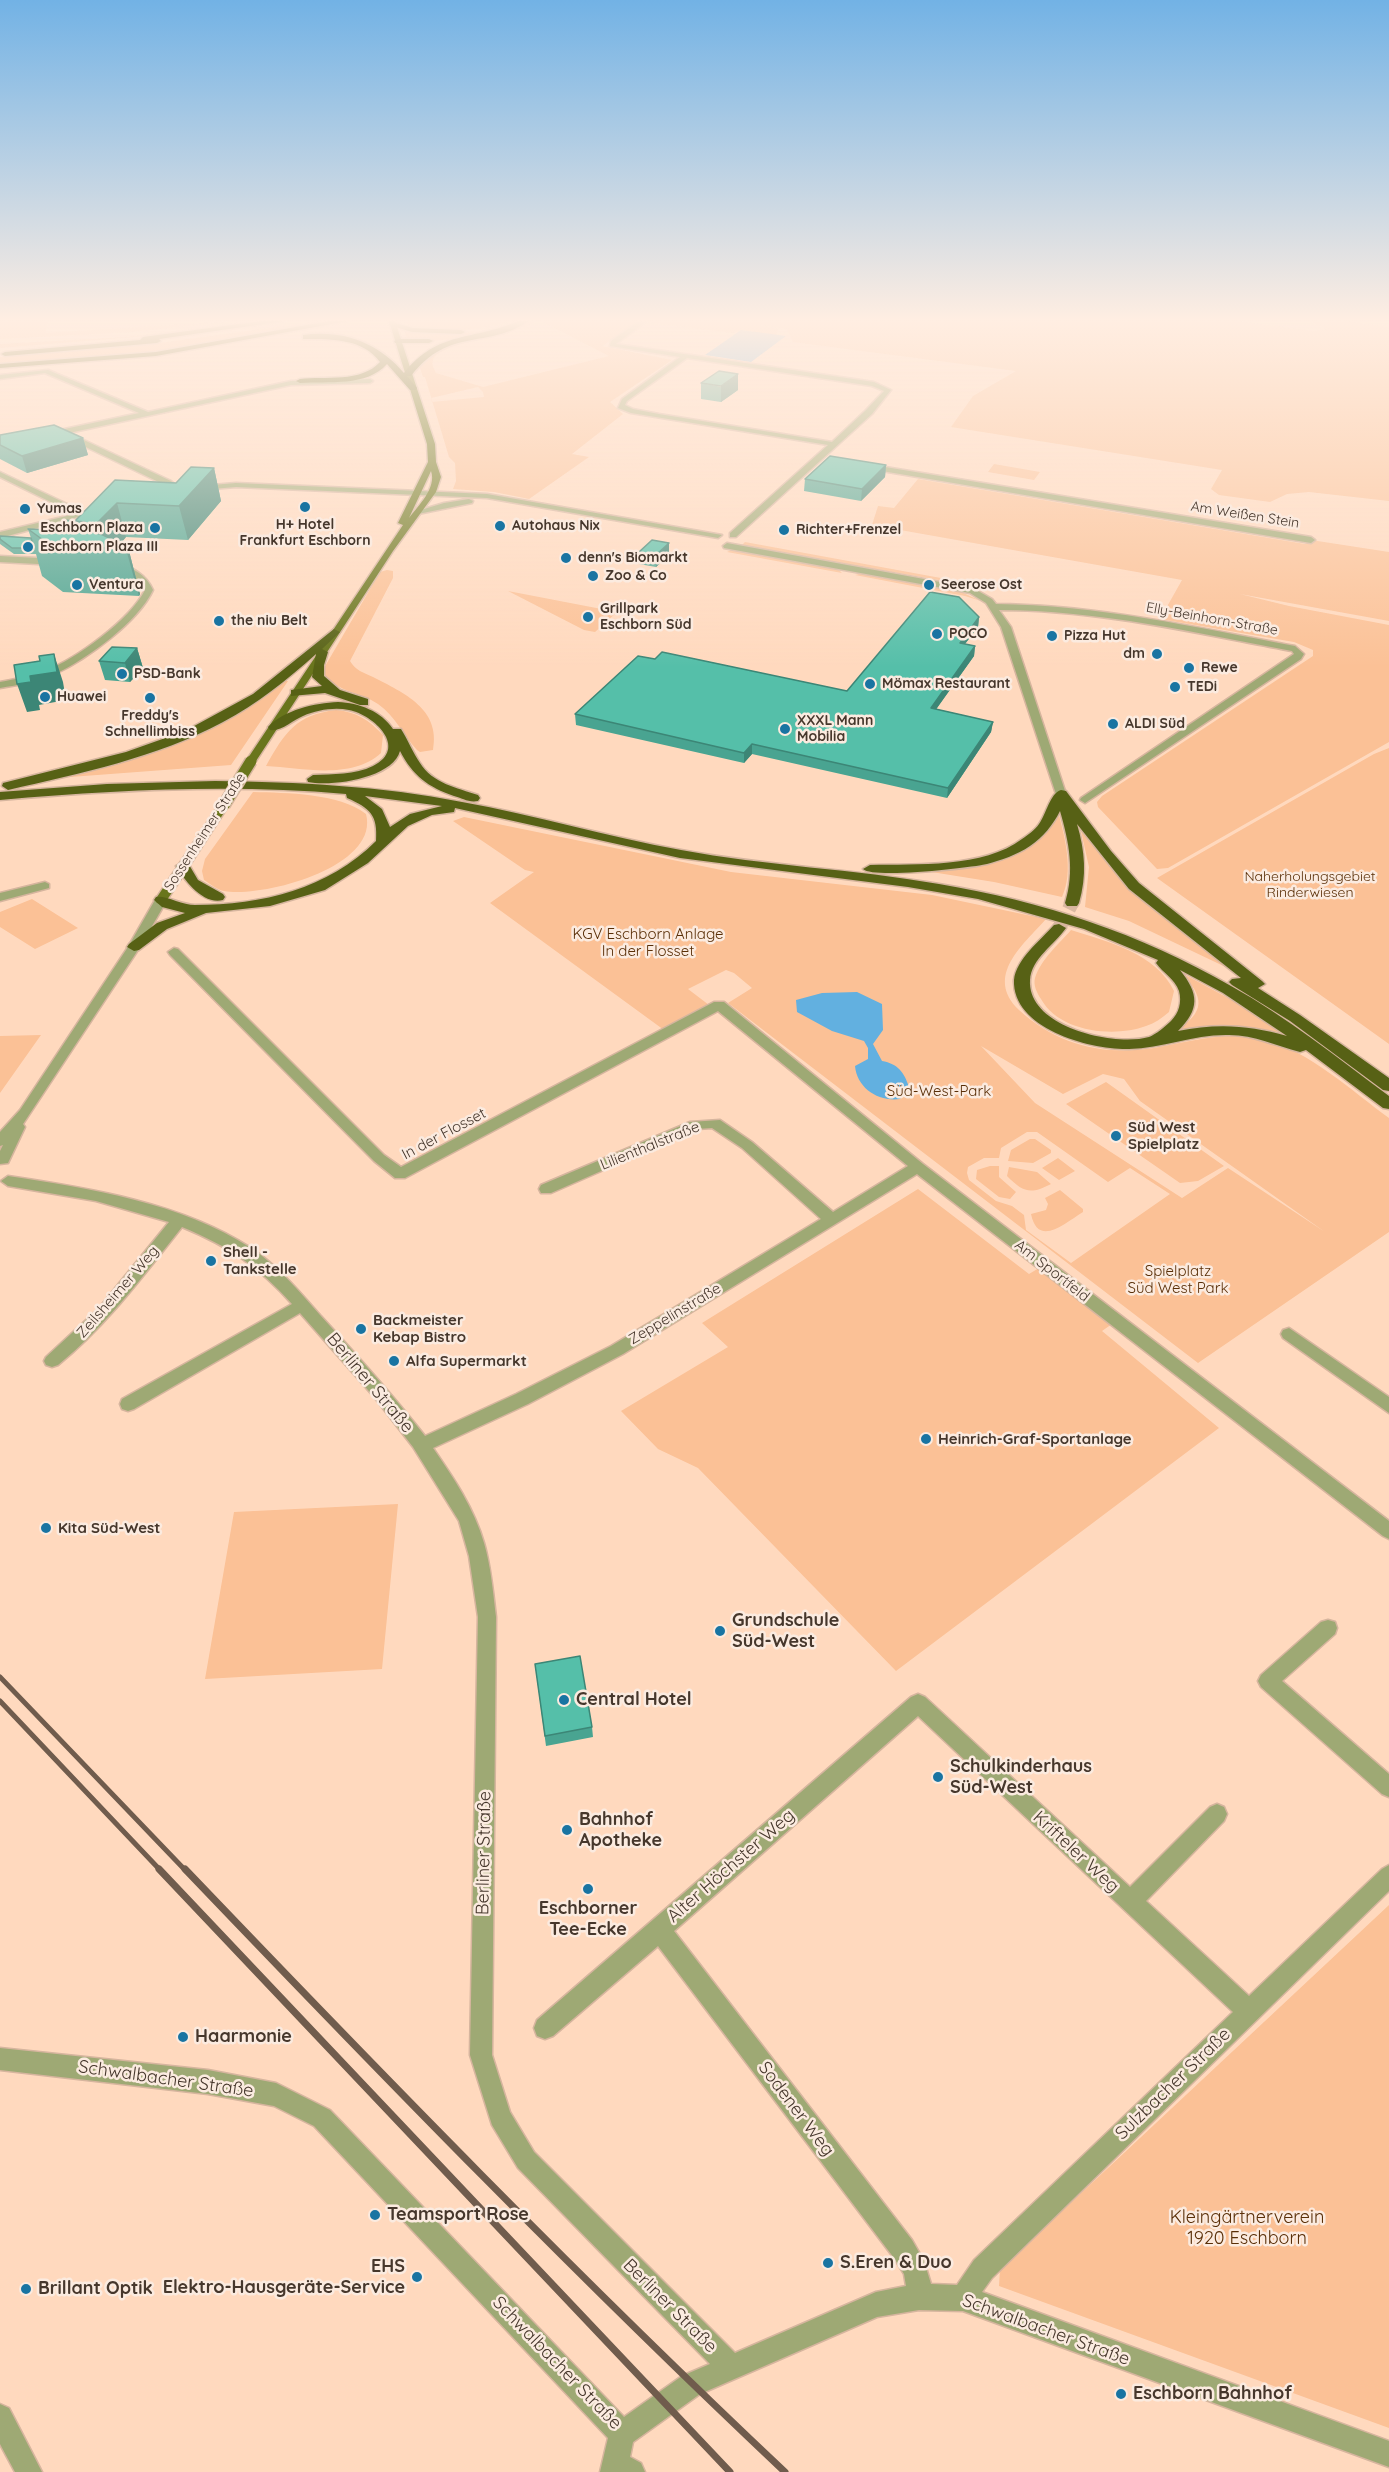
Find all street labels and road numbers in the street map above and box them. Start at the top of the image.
street label: Am Weißen Stein [1190,498,1300,532]
street label: Elly-Beinhorn-Straße [1145,599,1279,639]
street label: Sossenheimer Straße [161,770,249,894]
street label: In der Flosset [399,1104,489,1164]
street label: Lilienthalstraße [598,1118,702,1174]
street label: Am Sportfeld [1011,1236,1093,1306]
street label: Zeilsheimer Weg [73,1242,163,1342]
street label: Zeppelinstraße [626,1279,724,1349]
street label: Berliner Straße [322,1329,418,1437]
street label: Berliner Straße [472,1791,496,1915]
street label: Alter Höchster Weg [663,1805,799,1927]
street label: Krifteler Weg [1028,1807,1124,1897]
street label: Sulzbacher Straße [1111,2024,1235,2144]
street label: Schwalbacher Straße [77,2056,255,2102]
street label: Sodener Weg [753,2057,839,2161]
street label: Berliner Straße [618,2254,722,2358]
street label: Schwalbacher Straße [959,2290,1133,2370]
street label: Schwalbacher Straße [488,2292,626,2434]

